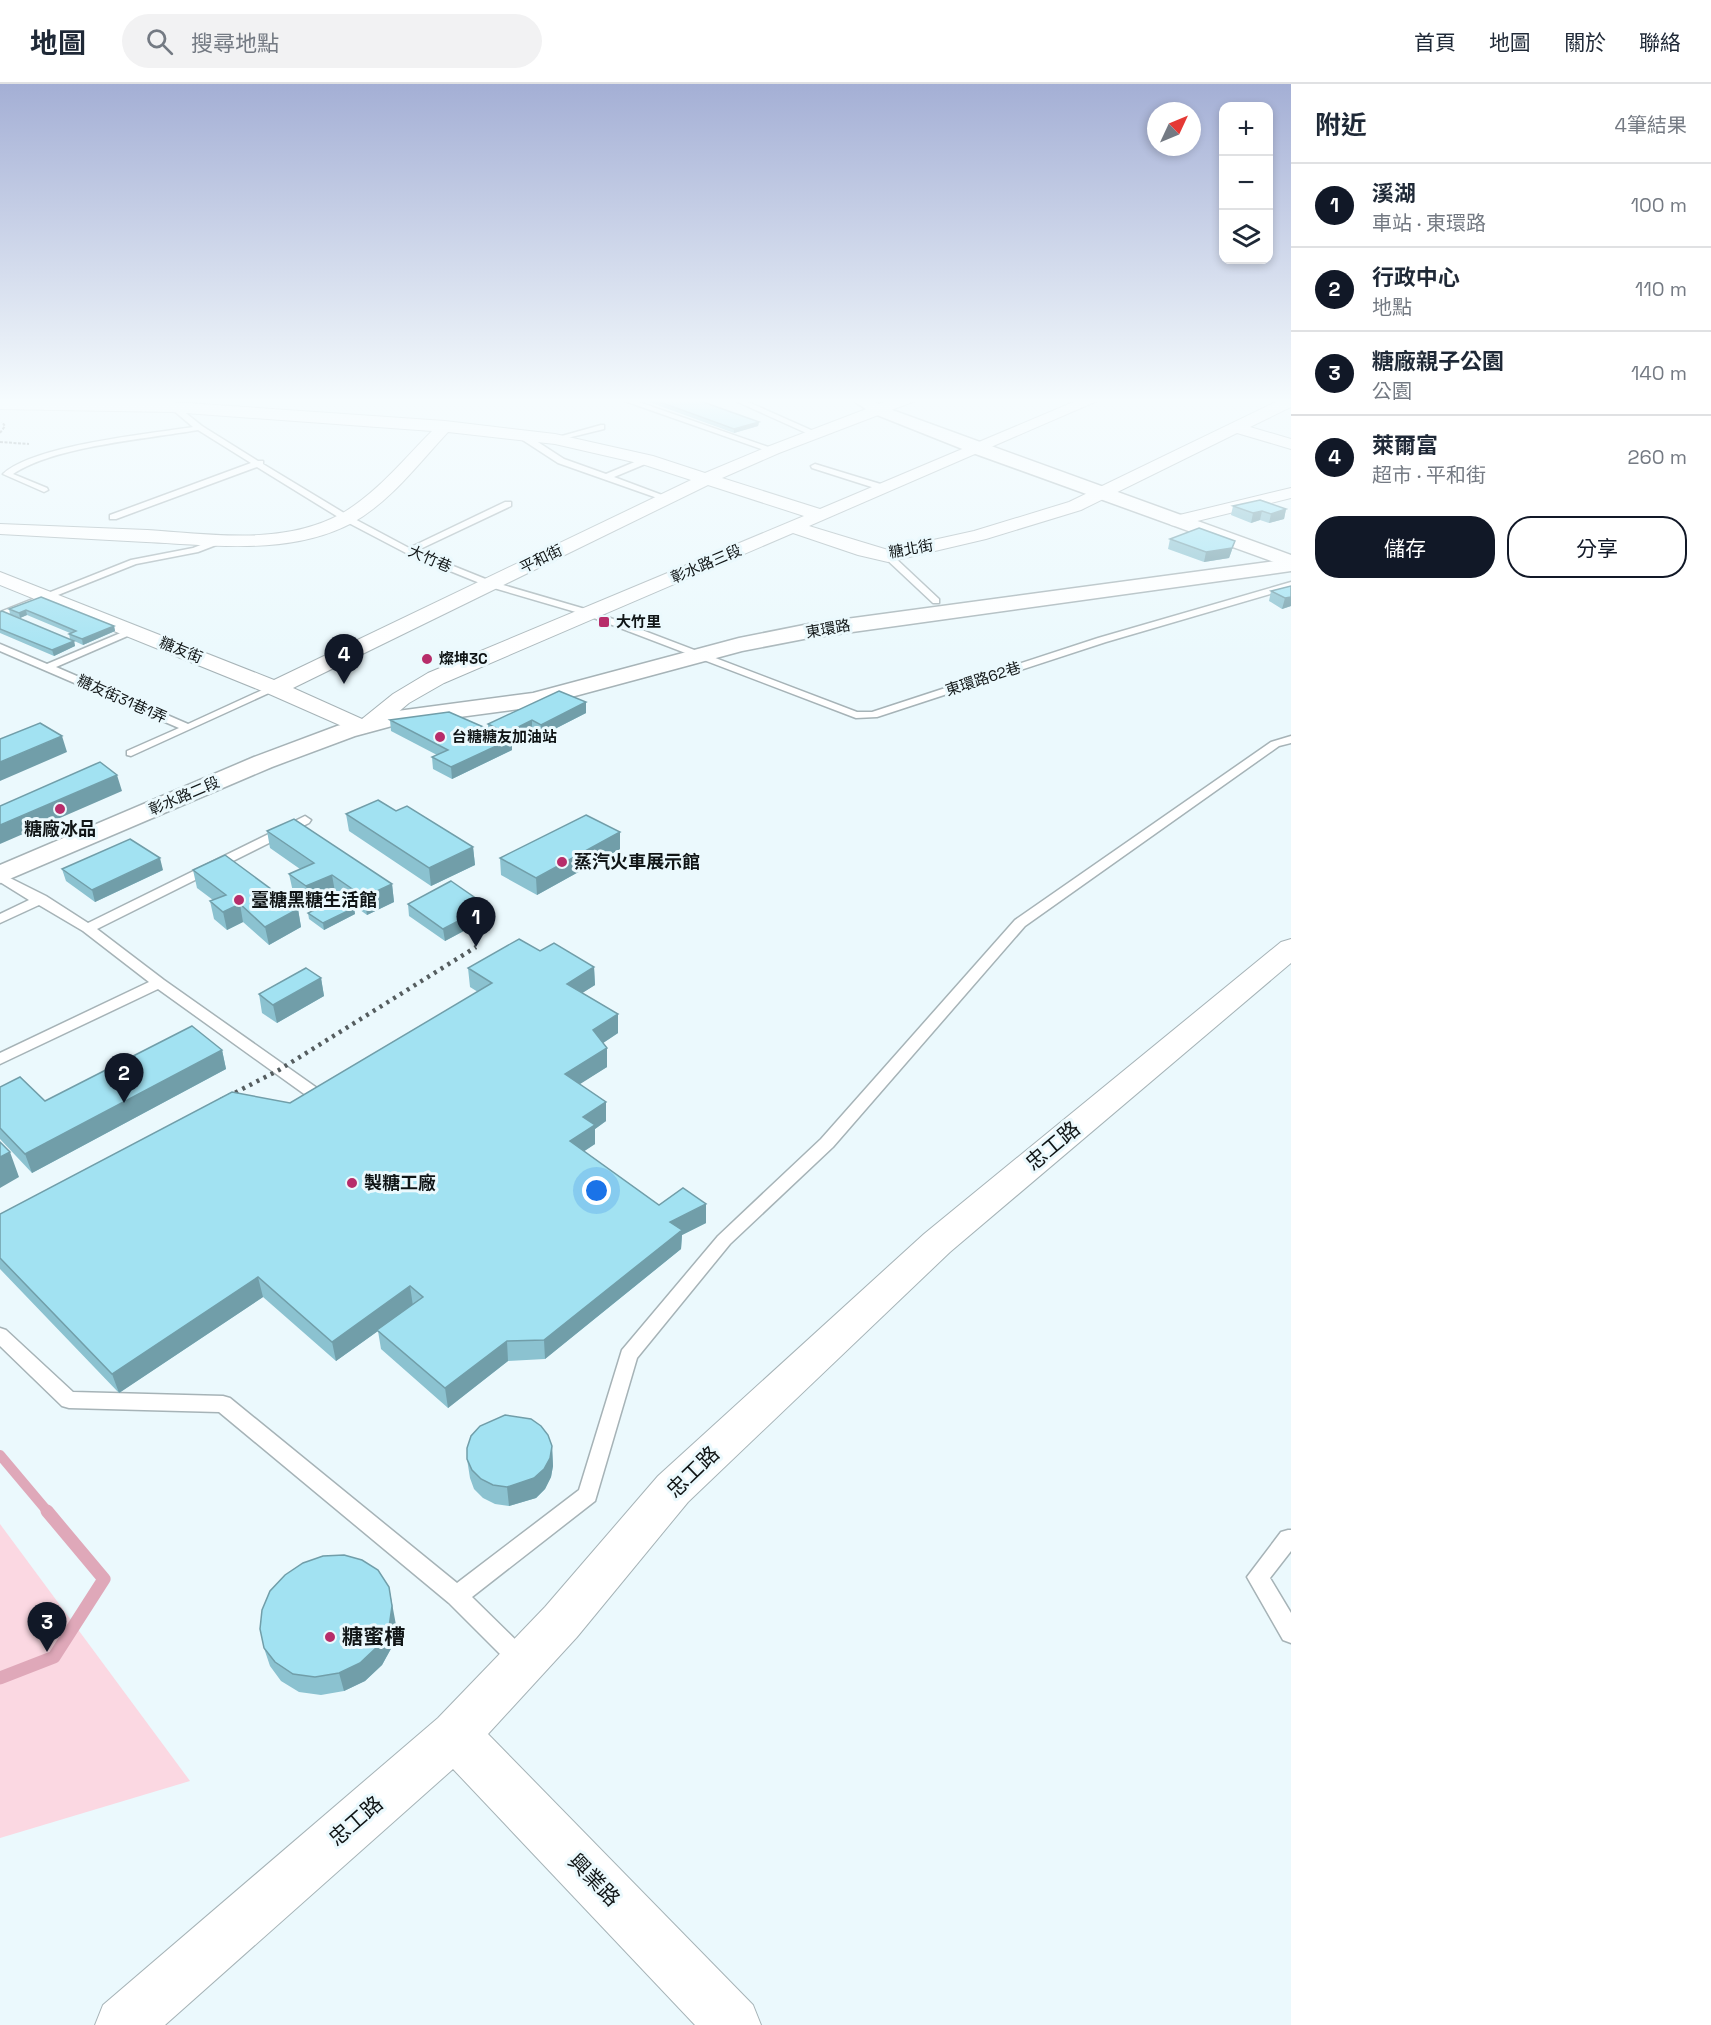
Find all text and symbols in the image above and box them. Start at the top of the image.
search box [122,14,542,68]
text: 地圖 [30,25,86,61]
icon: search [143,25,176,58]
text: 搜尋地點 [191,29,279,57]
text: 首頁 [1414,29,1456,56]
text: 地圖 [1489,29,1531,56]
text: 關於 [1564,29,1606,56]
text: 聯絡 [1639,29,1681,56]
north arrow [1147,102,1201,156]
map controls [1219,102,1273,264]
button: + [1219,102,1273,156]
text: 附近 [1315,108,1367,142]
text: 4筆結果 [1615,112,1687,138]
button: − [1219,156,1273,210]
text: 溪湖 [1372,179,1416,207]
text: 1 [1330,192,1339,218]
text: 100 m [1631,192,1687,218]
button: layers [1219,210,1273,264]
text: 車站 · 東環路 [1372,210,1486,236]
text: 行政中心 [1372,263,1460,291]
text: 2 [1329,276,1340,302]
text: 110 m [1635,276,1687,302]
text: 地點 [1372,294,1412,320]
text: 糖廠親子公園 [1372,347,1504,375]
text: 3 [1328,360,1341,386]
text: 140 m [1631,360,1687,386]
text: 公園 [1372,378,1412,404]
text: 萊爾富 [1372,431,1438,459]
text: 4 [1328,444,1341,470]
text: 260 m [1628,444,1687,470]
text: 超市 · 平和街 [1372,462,1486,488]
button: 儲存 [1315,516,1495,578]
button: 分享 [1507,516,1687,578]
street label: 糖北街 [887,535,935,562]
street label: 平和街 [516,540,565,577]
street label: 彰水路三段 [668,540,744,587]
street label: 大竹巷 [406,541,455,576]
place label: 大竹里 [616,612,661,631]
marker: 大竹里 [597,615,611,629]
street label: 東環路 [804,615,852,642]
street label: 糖友街 [157,632,206,667]
pin: 4 [324,634,364,684]
place label: 燦坤3C [439,649,488,668]
marker: 燦坤3C [420,652,434,666]
street label: 東環路62巷 [943,657,1023,700]
street label: 糖友街31巷1弄 [74,670,170,727]
place label: 台糖糖友加油站 [452,727,557,746]
marker: 台糖糖友加油站 [433,730,447,744]
street label: 彰水路二段 [146,772,222,819]
marker: 糖廠冰品 [53,802,67,816]
place label: 糖廠冰品 [24,817,96,840]
place label: 蒸汽火車展示館 [574,850,700,873]
marker: 蒸汽火車展示館 [555,855,569,869]
place label: 臺糖黑糖生活館 [251,888,377,911]
marker: 臺糖黑糖生活館 [232,893,246,907]
pin: 1 [456,898,496,947]
pin: 2 [104,1054,144,1103]
street label: 忠工路 [1020,1115,1085,1176]
place label: 製糖工廠 [364,1171,436,1194]
marker: 製糖工廠 [345,1176,359,1190]
your location [582,1176,611,1205]
street label: 忠工路 [661,1440,725,1503]
pin: 3 [28,1602,66,1652]
place label: 糖蜜槽 [342,1623,405,1650]
marker: 糖蜜槽 [323,1630,337,1644]
street label: 忠工路 [323,1790,388,1851]
street label: 興業路 [563,1848,626,1912]

